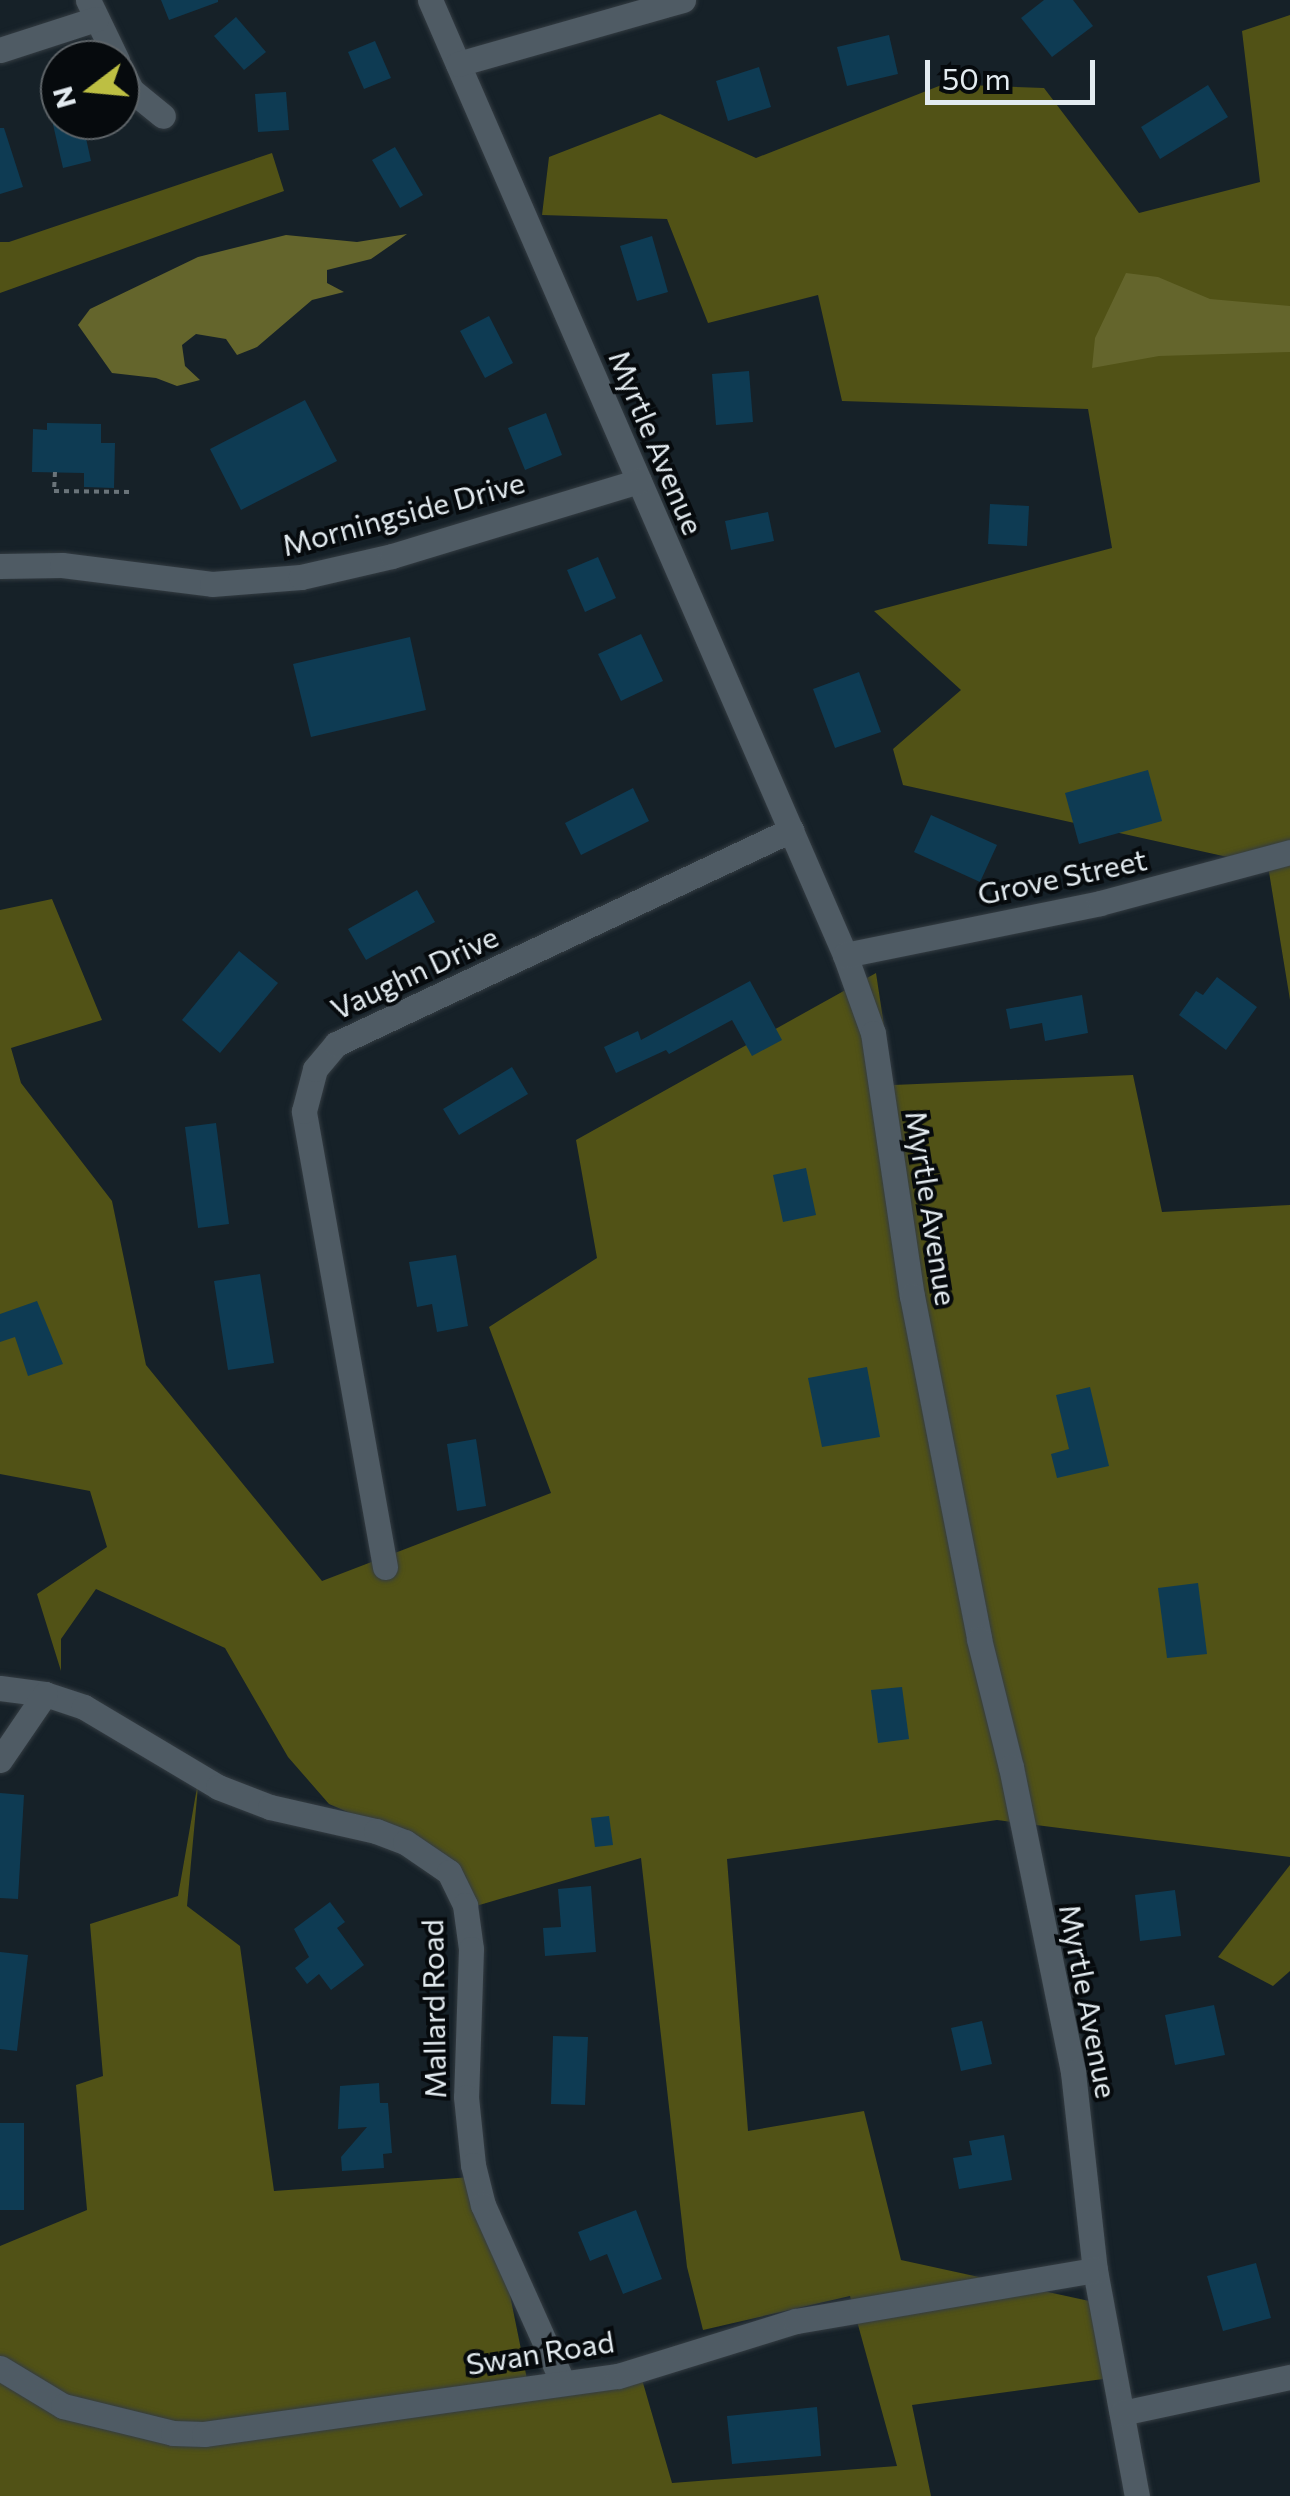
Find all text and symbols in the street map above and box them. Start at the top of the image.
north arrow [40,40,140,140]
scale bar [930,40,1100,102]
text: 50 m [942,59,1011,96]
text: N [44,83,82,112]
street label: Myrtle Avenue [602,344,712,540]
street label: Morningside Drive [278,463,528,563]
street label: Grove Street [974,841,1150,911]
street label: Vaughn Drive [325,918,503,1026]
street label: Myrtle Avenue [899,1108,965,1308]
street label: Myrtle Avenue [1053,1901,1125,2101]
street label: Mallard Road [413,1919,453,2099]
street label: Swan Road [463,2323,617,2381]

